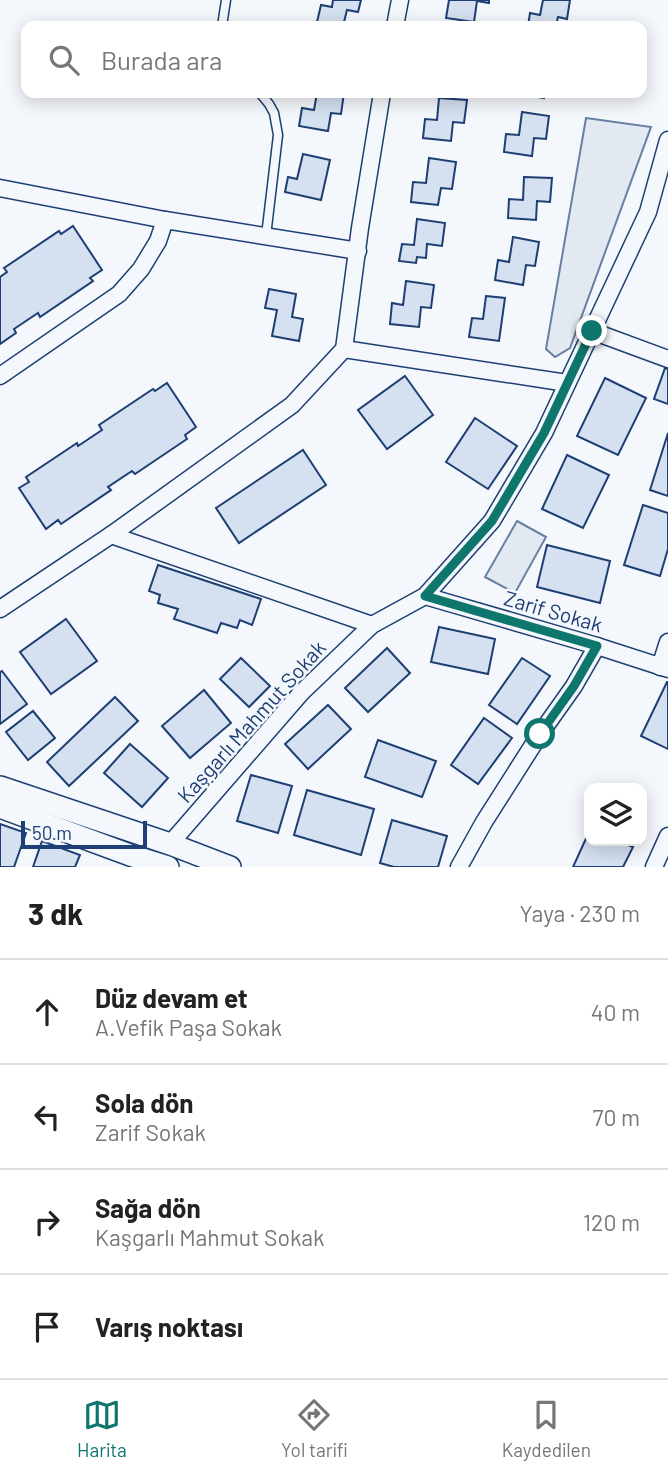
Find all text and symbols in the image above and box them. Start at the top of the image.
search box [21,21,647,98]
icon: search [45,41,83,79]
text: Burada ara [101,44,222,75]
route end [576,315,607,346]
street label: Zarif Sokak [501,585,606,637]
street label: Kaşgarlı Mahmut Sokak [171,635,330,807]
route start [524,718,555,749]
map controls [584,783,647,846]
button: layers [584,783,647,846]
scale bar [21,818,147,850]
text: 50 m [32,821,72,844]
text: 3 dk [28,895,83,931]
text: Yaya · 230 m [520,899,640,927]
text: Düz devam et [95,982,248,1013]
icon: ahead [28,993,66,1031]
text: 40 m [591,998,640,1026]
text: A.Vefik Paşa Sokak [95,1013,282,1041]
text: Sola dön [95,1087,193,1118]
icon: left [28,1098,66,1136]
text: 70 m [593,1103,640,1131]
text: Zarif Sokak [95,1118,206,1146]
text: Sağa dön [95,1192,201,1223]
icon: right [28,1203,66,1241]
text: 120 m [583,1208,640,1236]
text: Kaşgarlı Mahmut Sokak [95,1223,325,1251]
icon: arrive [28,1308,66,1346]
text: Varış noktası [95,1311,243,1342]
tab: Harita [77,1396,127,1461]
tab: Yol tarifi [281,1396,347,1461]
tab: Kaydedilen [502,1396,591,1461]

